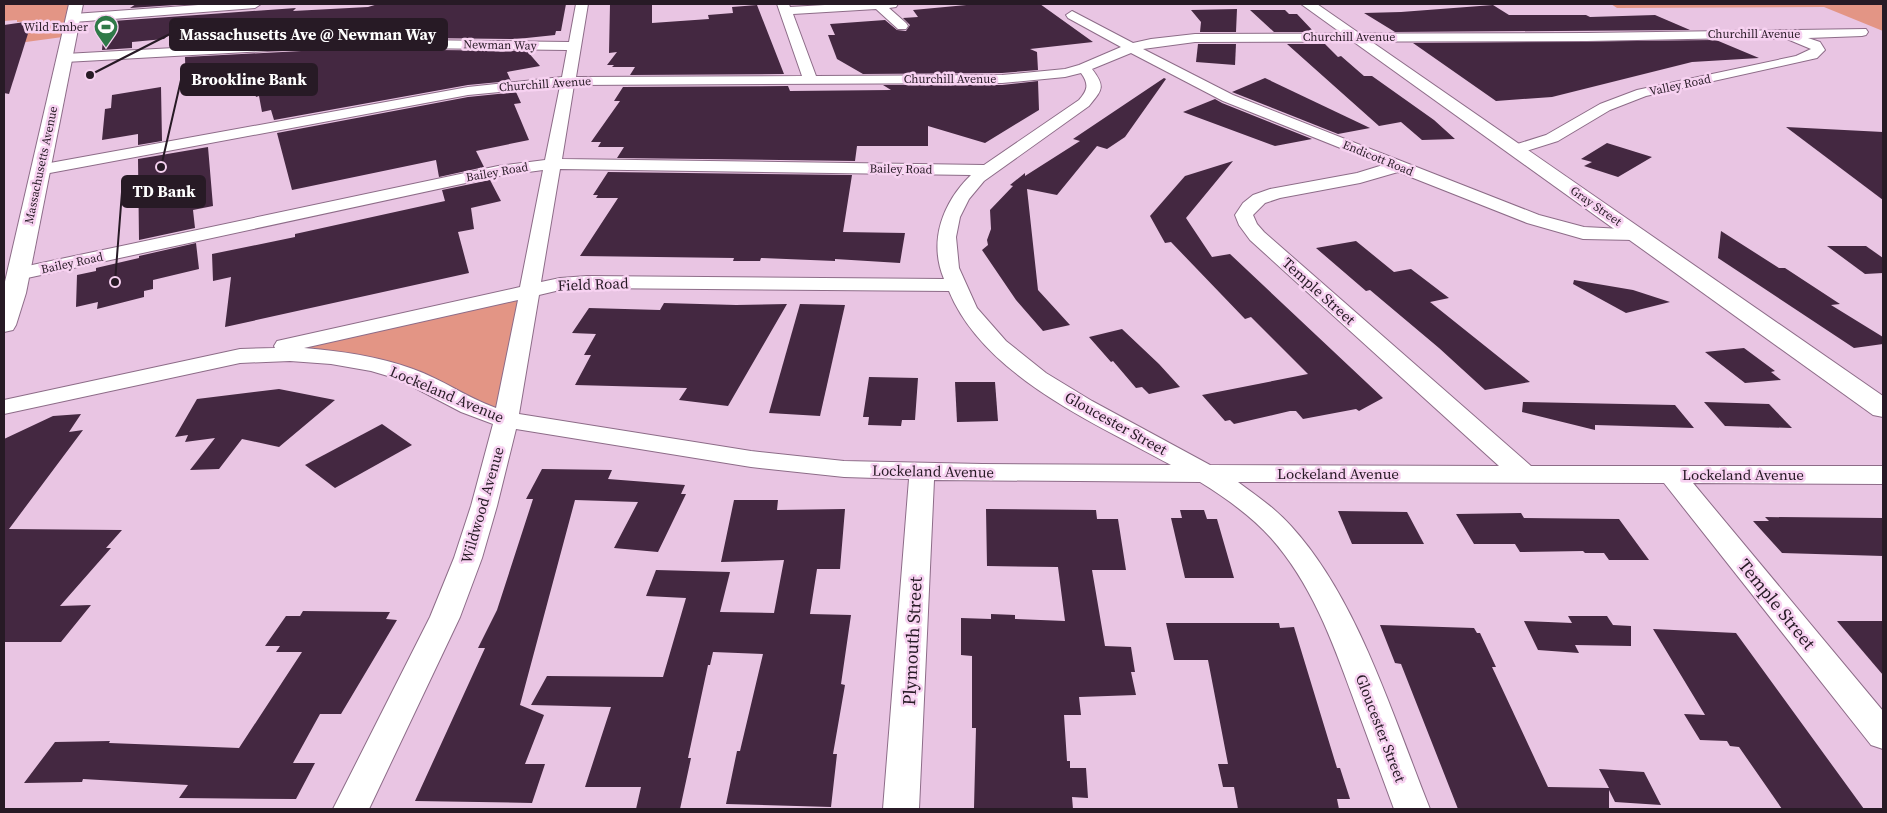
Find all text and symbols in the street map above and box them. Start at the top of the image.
sports icon: Wild Ember [93,14,119,48]
place label: Wild Ember [24,19,88,35]
callout: Massachusetts Ave @ Newman Way [170,19,447,50]
text: Massachusetts Ave @ Newman Way [180,23,437,45]
street label: Churchill Avenue [1708,26,1800,42]
street label: Churchill Avenue [1303,29,1395,45]
street label: Newman Way [463,36,538,54]
callout: Brookline Bank [181,64,317,95]
text: Brookline Bank [191,68,307,90]
street label: Churchill Avenue [904,71,996,87]
street label: Valley Road [1648,71,1712,99]
street label: Churchill Avenue [498,73,592,95]
street label: Massachusetts Avenue [21,105,61,225]
street label: Endicott Road [1340,137,1416,180]
street label: Bailey Road [465,159,530,185]
street label: Bailey Road [869,160,933,178]
callout: TD Bank [122,176,205,207]
text: TD Bank [132,180,196,202]
street label: Gray Street [1567,183,1625,230]
street label: Bailey Road [40,249,105,277]
street label: Temple Street [1278,252,1360,330]
street label: Field Road [557,272,629,296]
street label: Lockeland Avenue [387,361,508,428]
street label: Gloucester Street [1061,386,1171,460]
street label: Wildwood Avenue [455,444,509,566]
street label: Lockeland Avenue [872,459,994,483]
street label: Lockeland Avenue [1277,463,1399,484]
street label: Lockeland Avenue [1682,464,1804,485]
street label: Temple Street [1733,553,1822,655]
street label: Plymouth Street [896,576,928,706]
street label: Gloucester Street [1351,671,1411,785]

